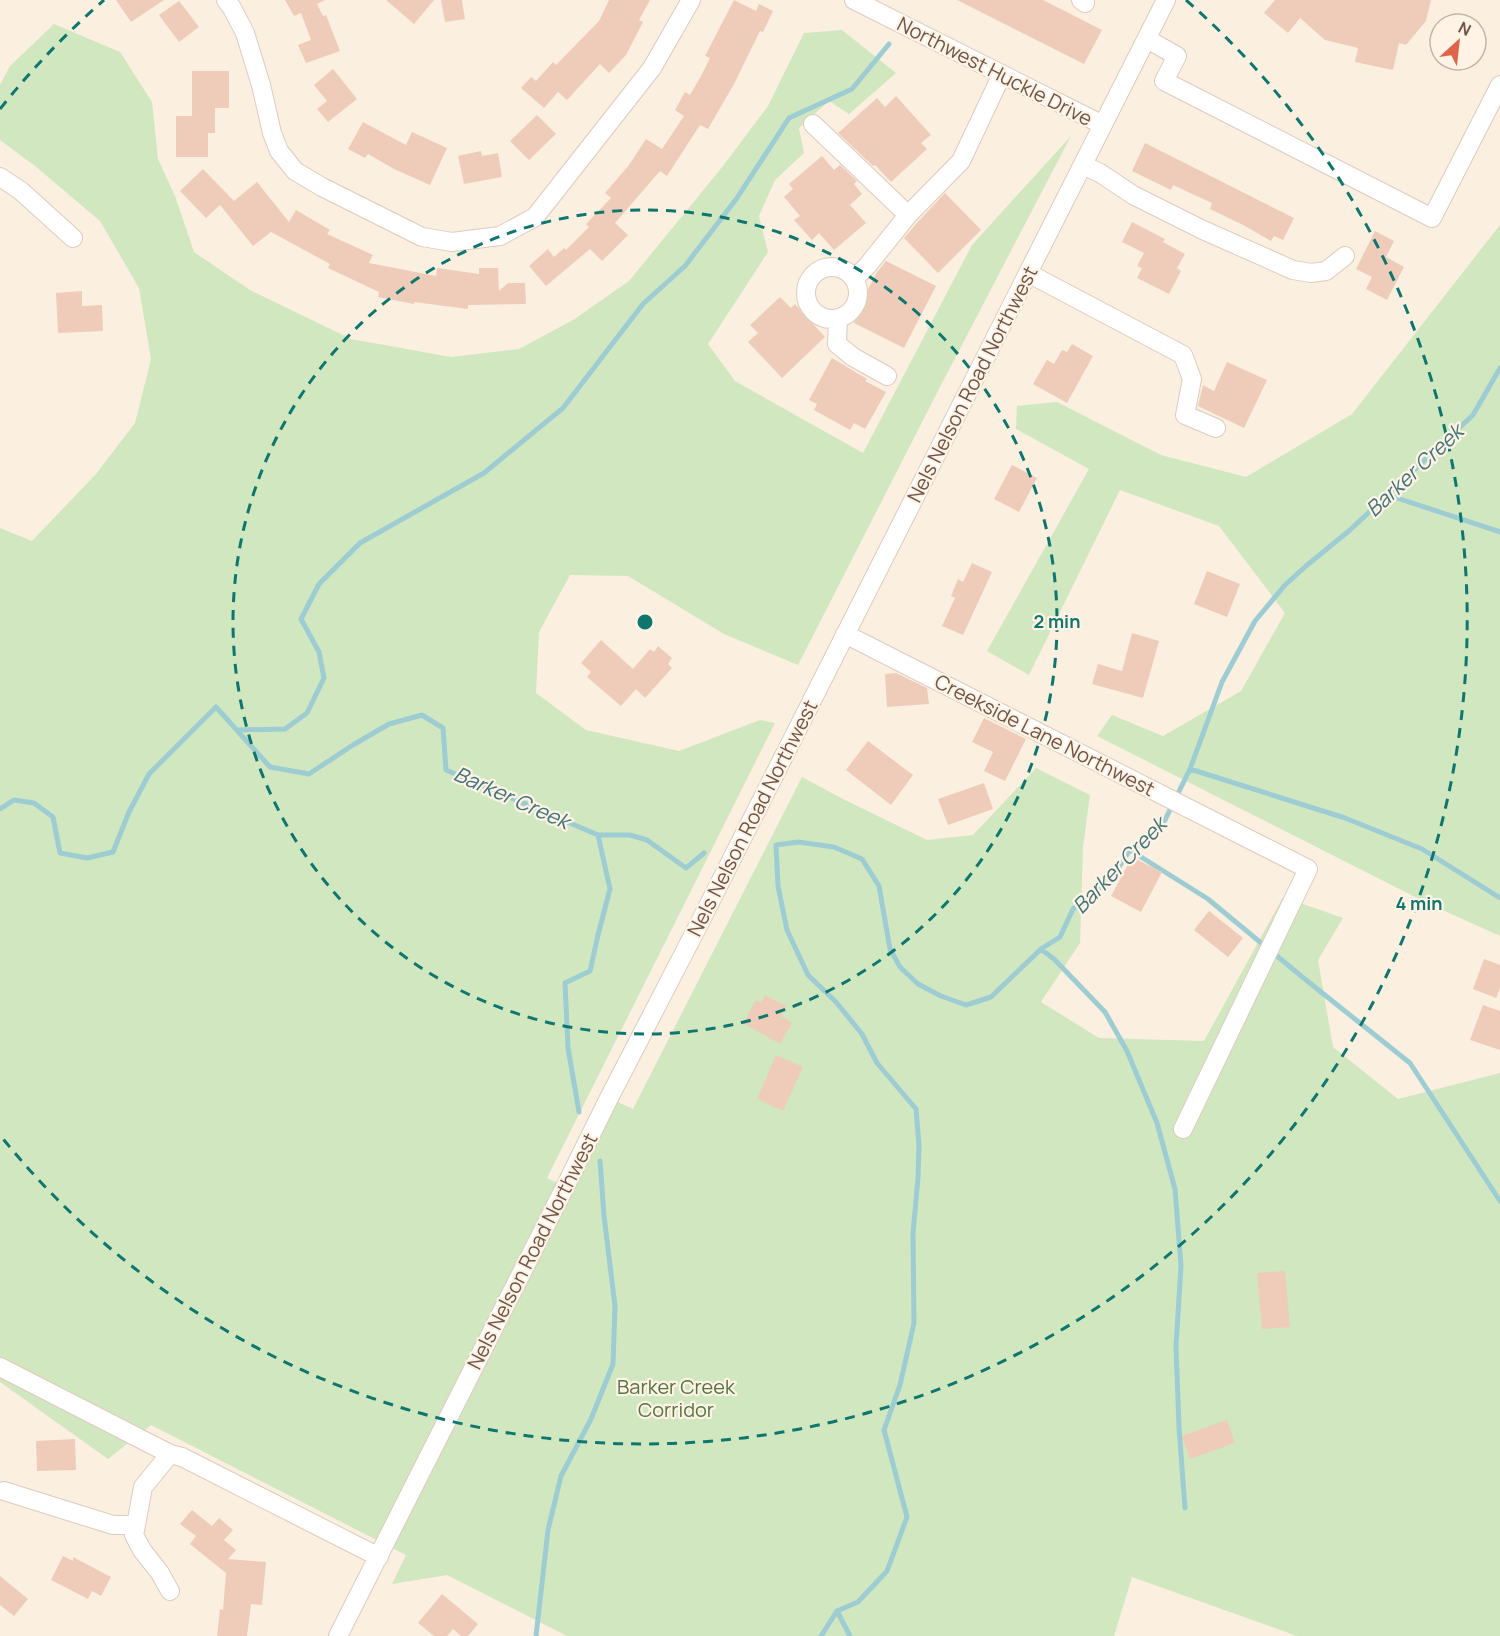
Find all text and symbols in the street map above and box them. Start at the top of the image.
street label: Northwest Huckle Drive [893,10,1097,132]
north arrow [1428,12,1488,72]
text: N [1455,16,1475,41]
street label: Nels Nelson Road Northwest [901,261,1043,507]
water label: Barker Creek [1359,416,1471,522]
text: 2 min [1034,609,1080,633]
centre of rings [635,612,655,632]
street label: Creekside Lane Northwest [930,668,1160,802]
street label: Nels Nelson Road Northwest [681,695,823,941]
water label: Barker Creek [450,759,577,836]
water label: Barker Creek [1066,809,1174,919]
text: 4 min [1395,891,1443,915]
street label: Nels Nelson Road Northwest [461,1128,603,1374]
park label: Barker Creek Corridor [617,1373,736,1423]

